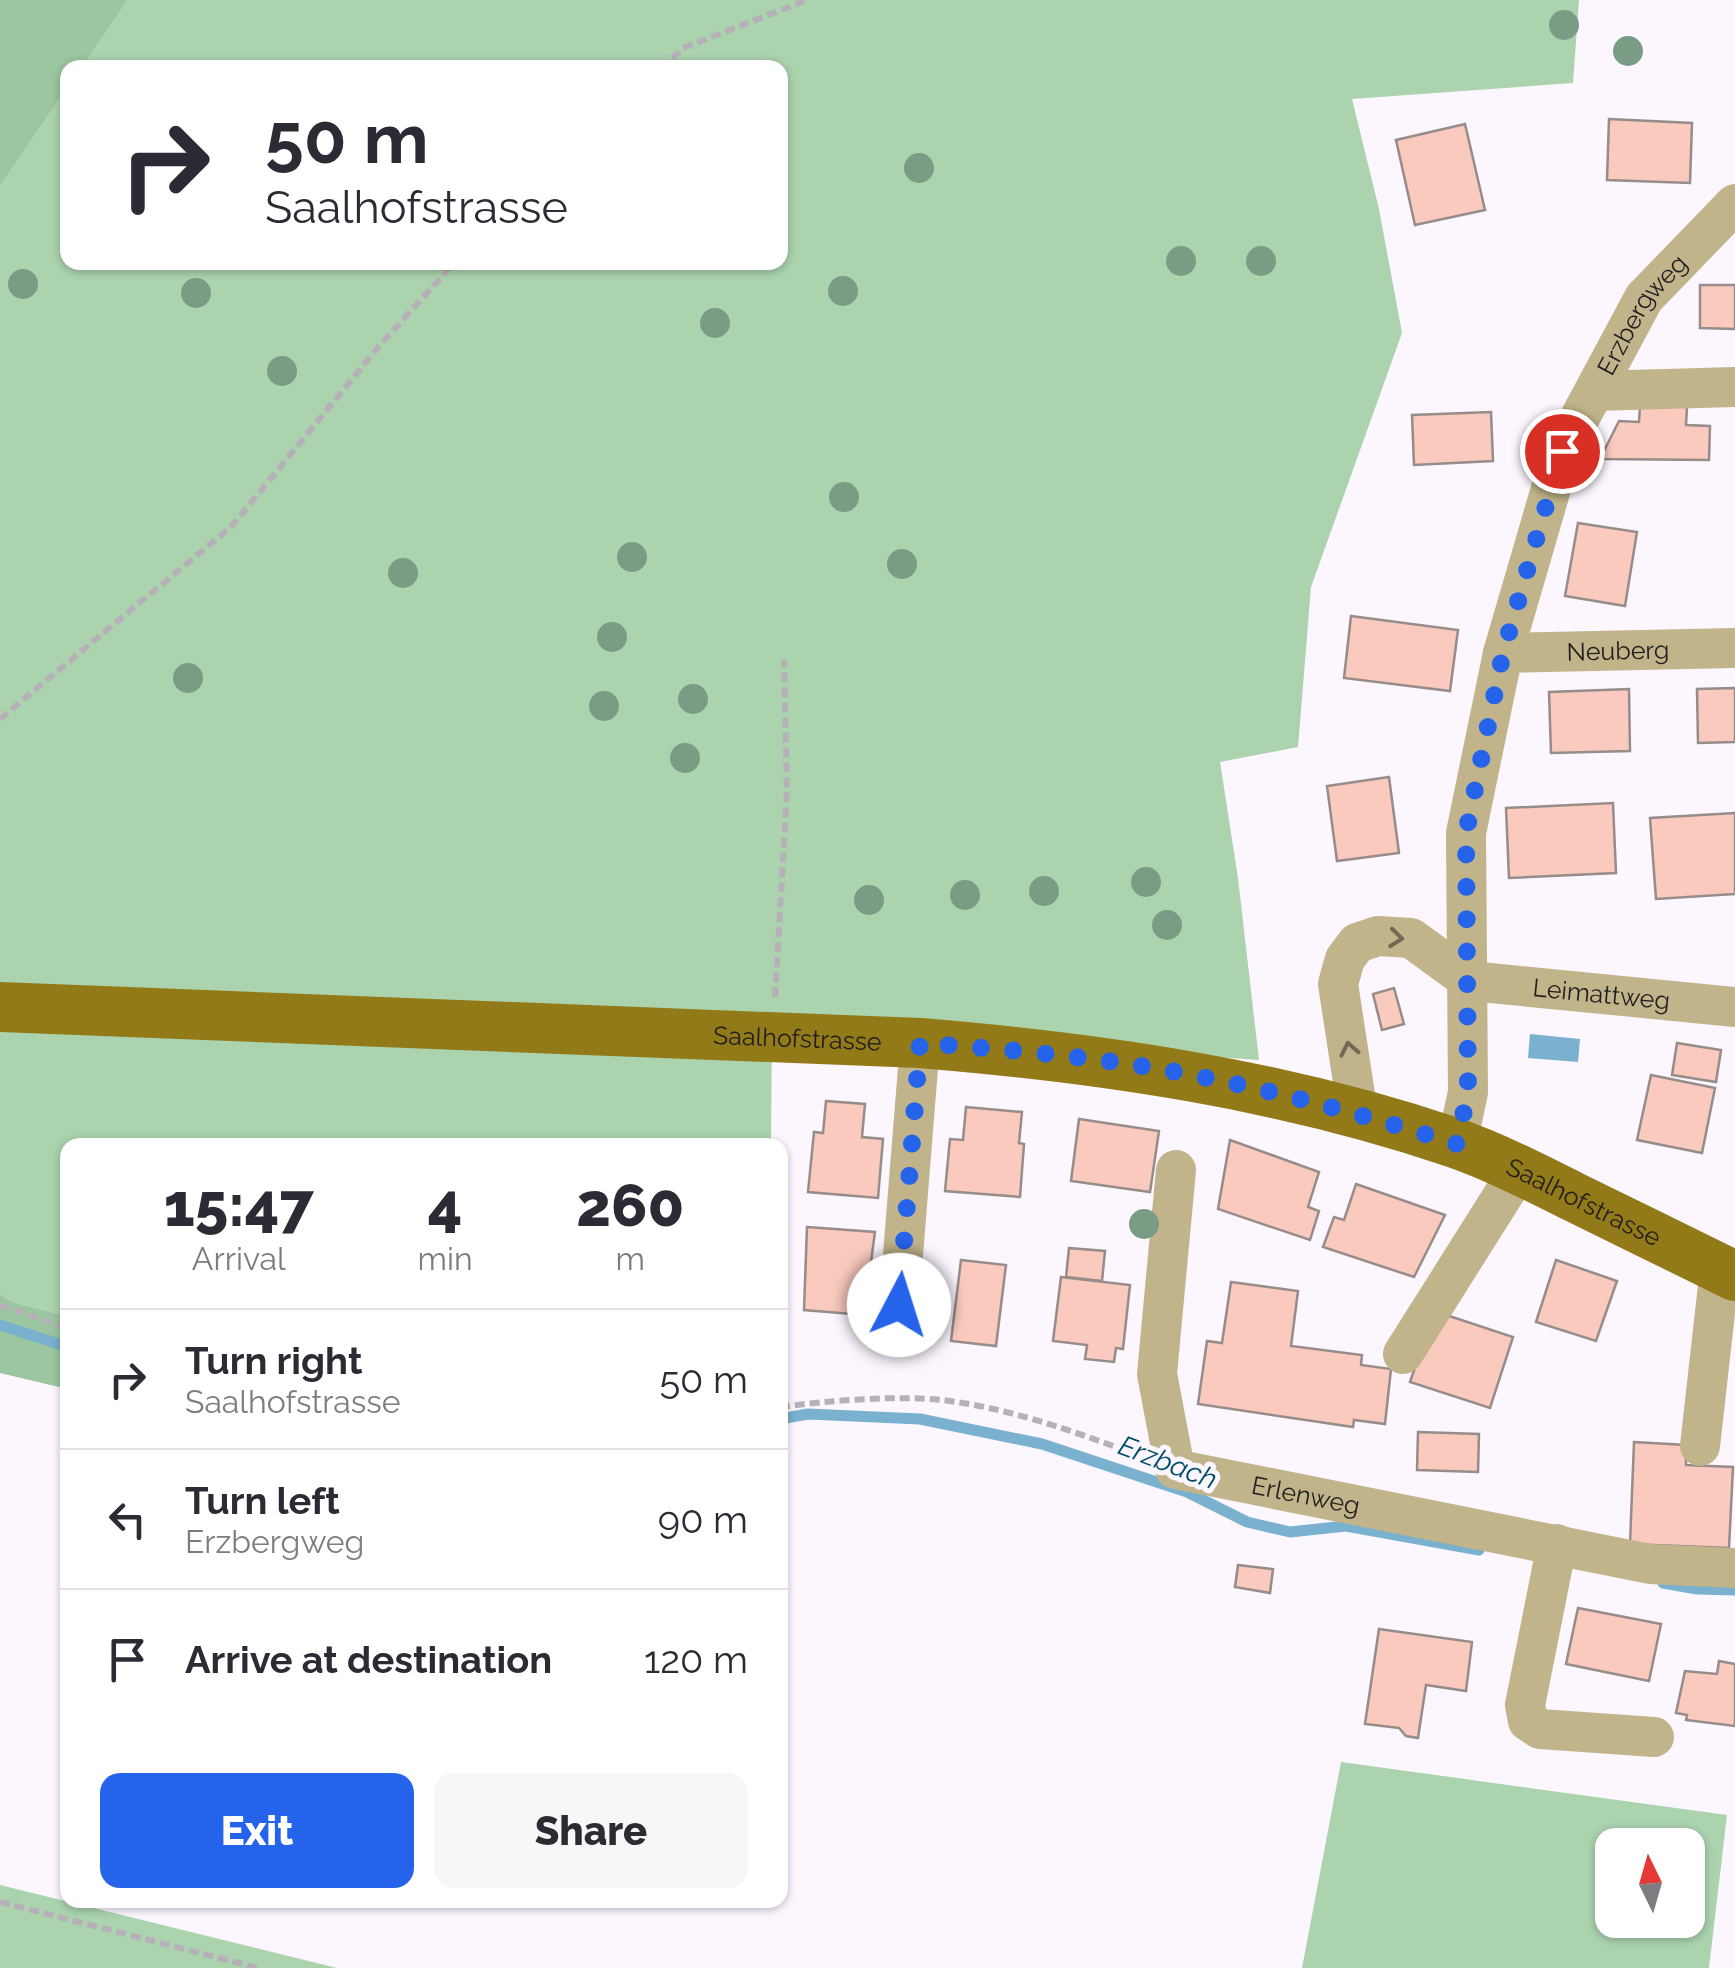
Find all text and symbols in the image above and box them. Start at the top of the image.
text: 50 m [265,97,429,179]
icon: right [100,100,230,230]
text: Saalhofstrasse [265,181,568,234]
street label: Erzbergweg [1591,248,1693,380]
pin [1520,409,1605,494]
icon: arrive [1535,424,1590,479]
street label: Neuberg [1566,634,1670,667]
one-way arrow [1389,927,1405,948]
street label: Leimattweg [1531,972,1671,1016]
street label: Saalhofstrasse [713,1020,882,1056]
one-way arrow [1339,1041,1360,1057]
street label: Saalhofstrasse [1502,1151,1666,1252]
text: 15:47 [164,1170,314,1240]
text: 4 [428,1170,462,1240]
text: 260 [576,1170,684,1240]
text: Arrival [192,1240,286,1277]
text: min [418,1240,473,1277]
text: m [616,1240,645,1277]
position arrow [847,1253,951,1357]
text: Turn right [185,1338,362,1383]
icon: right [100,1352,155,1407]
text: 50 m [659,1357,748,1402]
text: Saalhofstrasse [185,1383,400,1420]
water label: Erzbach [1114,1429,1222,1496]
street label: Erlenweg [1249,1470,1363,1521]
text: Turn left [185,1478,340,1523]
icon: left [100,1492,155,1547]
text: 90 m [658,1497,748,1542]
text: Erzbergweg [185,1523,364,1560]
icon: arrive [100,1632,155,1687]
text: Arrive at destination [185,1637,552,1682]
text: 120 m [644,1637,748,1682]
button: Exit [100,1773,414,1888]
button: Share [434,1773,748,1888]
north arrow [1595,1828,1705,1938]
map controls [1595,1828,1705,1938]

